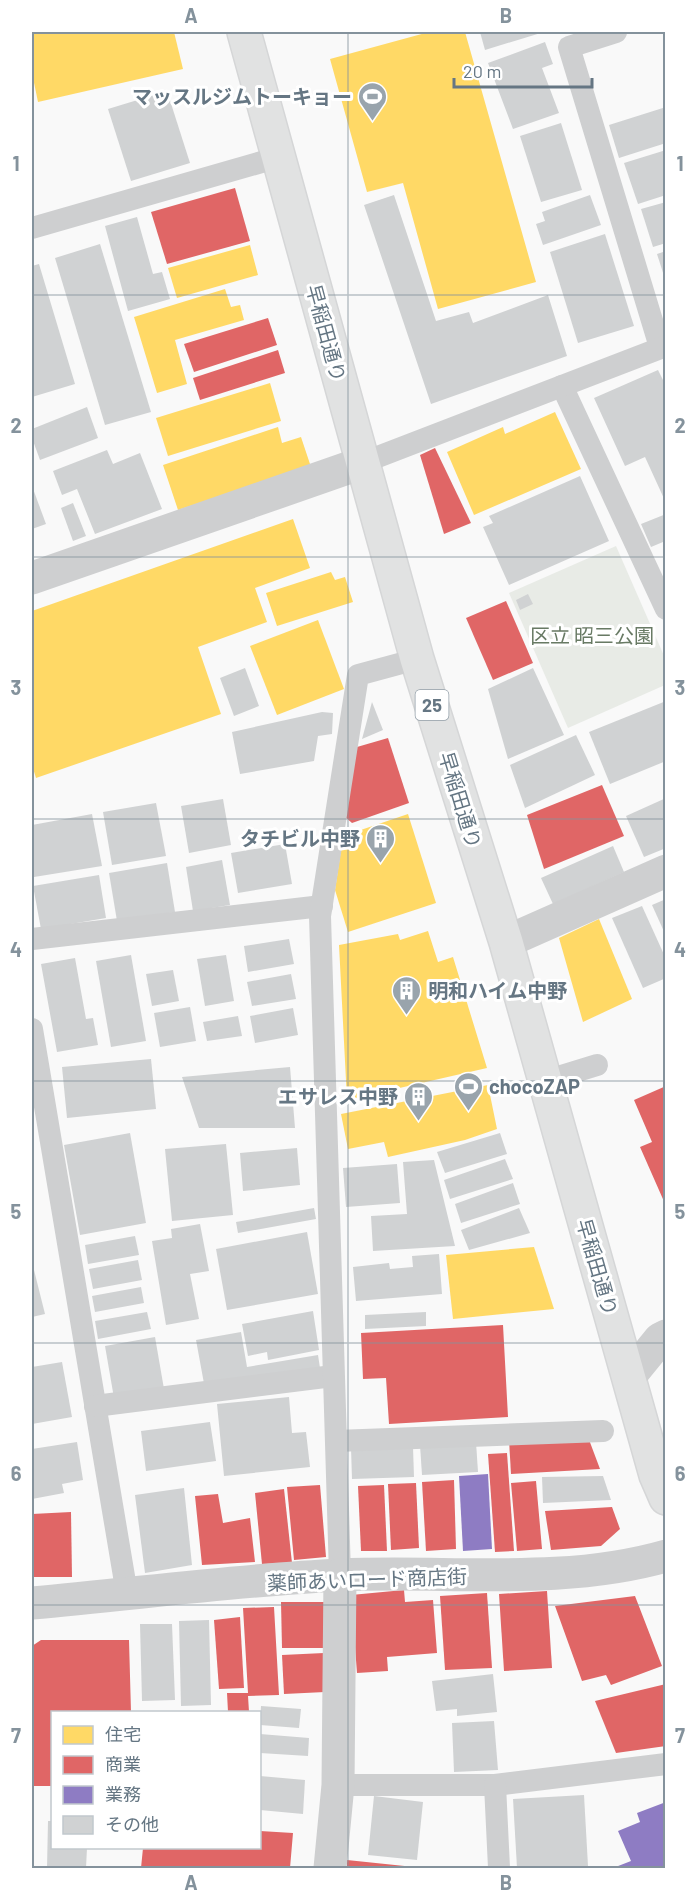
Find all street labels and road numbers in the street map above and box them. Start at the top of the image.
street label: 早稲田通り [302,282,352,384]
road number: 25 [416,690,448,720]
street label: 早稲田通り [435,749,487,851]
street label: 早稲田通り [573,1216,623,1318]
street label: 薬師あいロード商店街 [267,1564,467,1594]

